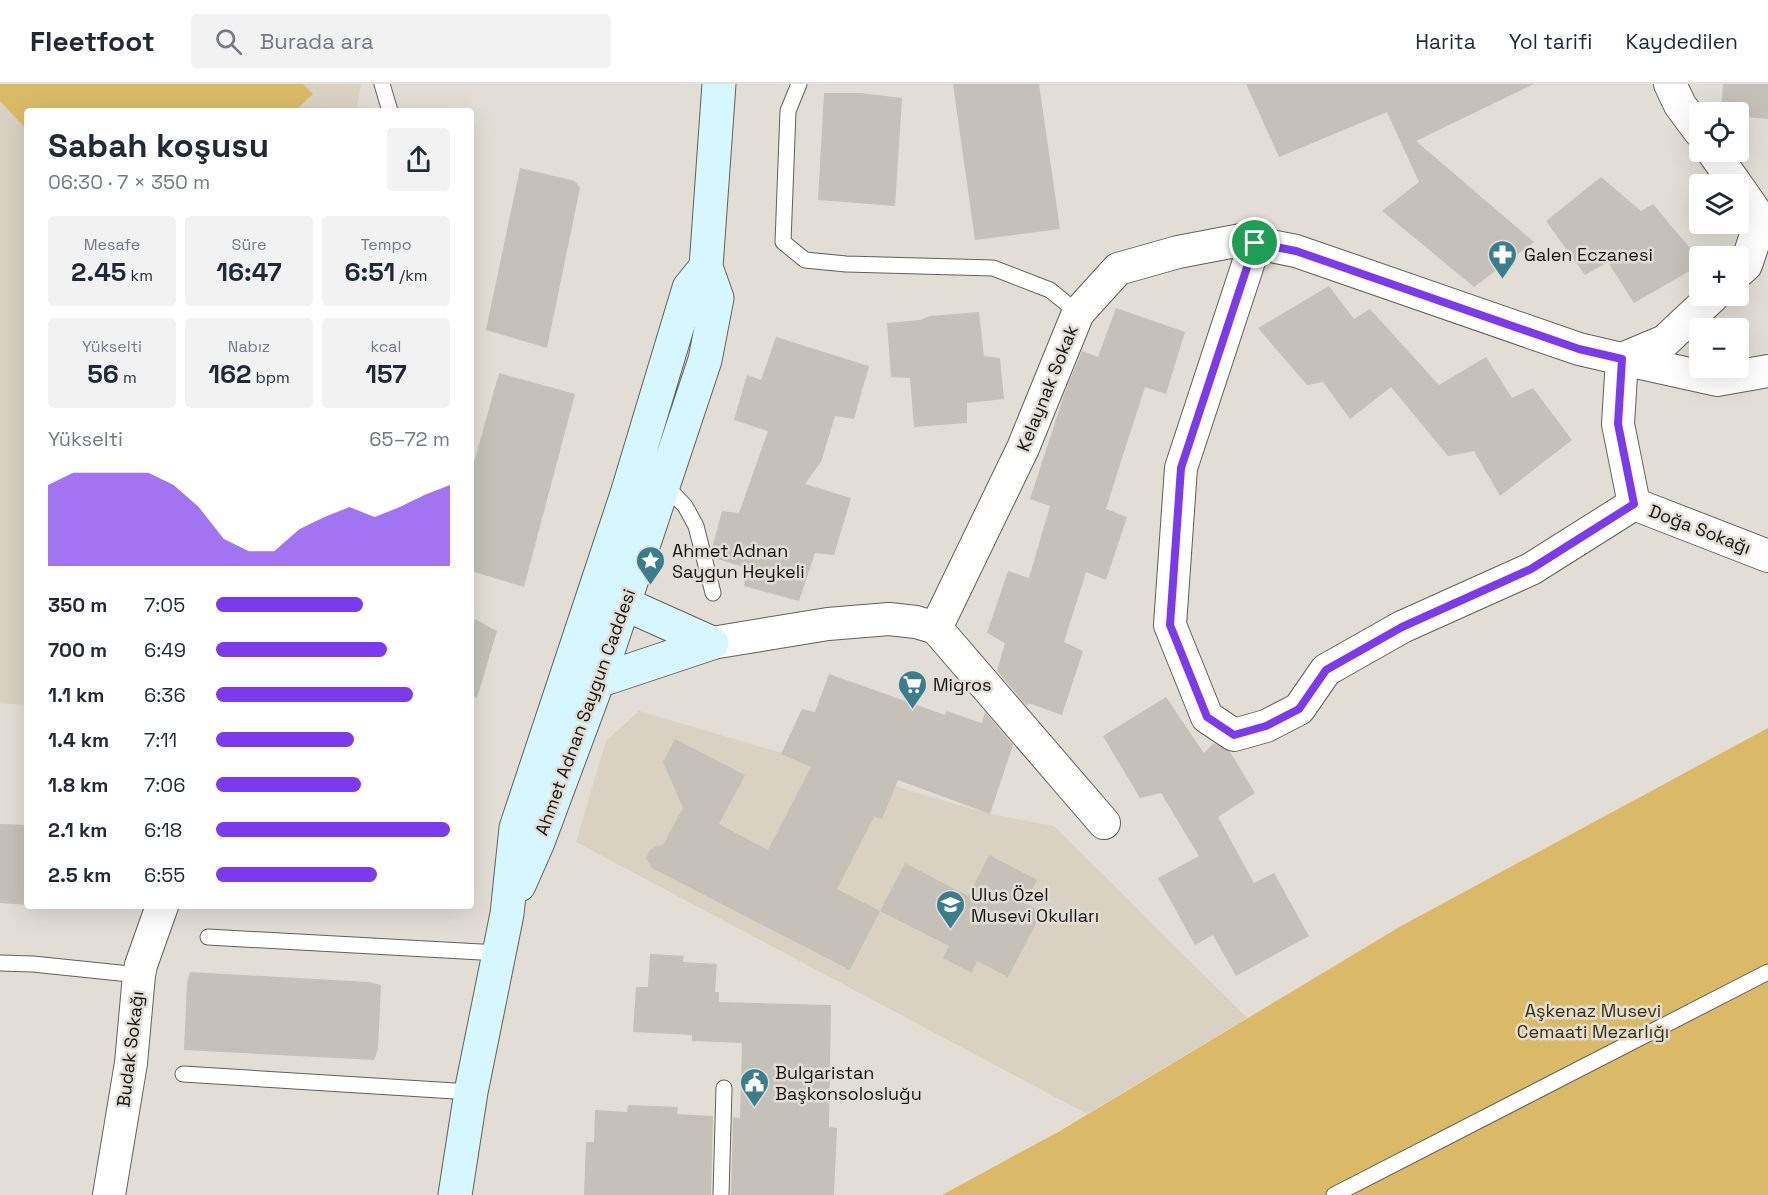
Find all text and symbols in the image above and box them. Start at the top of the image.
search box [191,14,611,68]
text: Fleetfoot [30,23,155,59]
icon: search [212,25,245,58]
text: Burada ara [260,27,374,55]
text: Harita [1415,28,1476,55]
text: Yol tarifi [1509,28,1592,55]
text: Kaydedilen [1625,28,1738,55]
map controls [1689,102,1749,378]
button: locate [1689,102,1749,162]
text: Sabah koşusu [48,125,269,167]
button: share [387,128,450,191]
text: 06:30 · 7 × 350 m [48,169,210,195]
button: layers [1689,174,1749,234]
pin [1229,217,1280,268]
icon: arrive [1238,226,1271,259]
text: Mesafe [84,234,140,255]
text: Süre [232,234,266,255]
text: Tempo [360,234,412,255]
pharmacy icon: Galen Eczanesi [1487,238,1519,280]
place label: Galen Eczanesi [1524,243,1653,266]
button: + [1689,246,1749,306]
text: 2.45 [71,255,126,289]
text: 16:47 [216,255,282,289]
text: 6:51 [344,255,395,289]
text: km [126,265,153,286]
text: /km [395,265,428,286]
button: − [1689,318,1749,378]
street label: Kelaynak Sokak [1011,321,1083,455]
text: Yükselti [82,336,142,357]
text: Nabız [228,336,270,357]
text: kcal [371,336,401,357]
text: 56 [87,357,119,391]
text: 162 [208,357,251,391]
text: 157 [365,357,407,391]
text: m [119,367,137,388]
text: bpm [251,367,290,388]
text: Yükselti [48,426,123,452]
text: 65–72 m [369,426,450,452]
street label: Doğa Sokağı [1646,499,1754,559]
place label: Ahmet Adnan Saygun Heykeli [672,539,805,583]
place icon: Ahmet Adnan Saygun Heykeli [635,544,667,586]
street label: Ahmet Adnan Saygun Caddesi [530,586,640,838]
text: 350 m [48,592,107,618]
text: 7:05 [144,592,185,618]
text: 700 m [48,637,107,663]
text: 6:49 [144,637,186,663]
supermarket icon: Migros [896,668,928,710]
place label: Migros [933,673,992,696]
text: 1.1 km [48,682,104,708]
text: 6:36 [144,682,186,708]
text: 1.4 km [48,727,109,753]
text: 7:11 [144,727,177,753]
text: 1.8 km [48,772,108,798]
text: 7:06 [144,772,185,798]
text: 2.1 km [48,817,107,843]
text: 6:18 [144,817,182,843]
text: 2.5 km [48,862,111,888]
text: 6:55 [144,862,185,888]
place label: Ulus Özel Musevi Okulları [971,883,1099,927]
school or university icon: Ulus Özel Musevi Okulları [934,888,966,930]
street label: Budak Sokağı [111,990,149,1108]
park label: Aşkenaz Musevi Cemaati Mezarlığı [1517,999,1669,1043]
place label: Bulgaristan Başkonsolosluğu [775,1061,922,1105]
public building icon: Bulgaristan Başkonsolosluğu [738,1066,770,1108]

